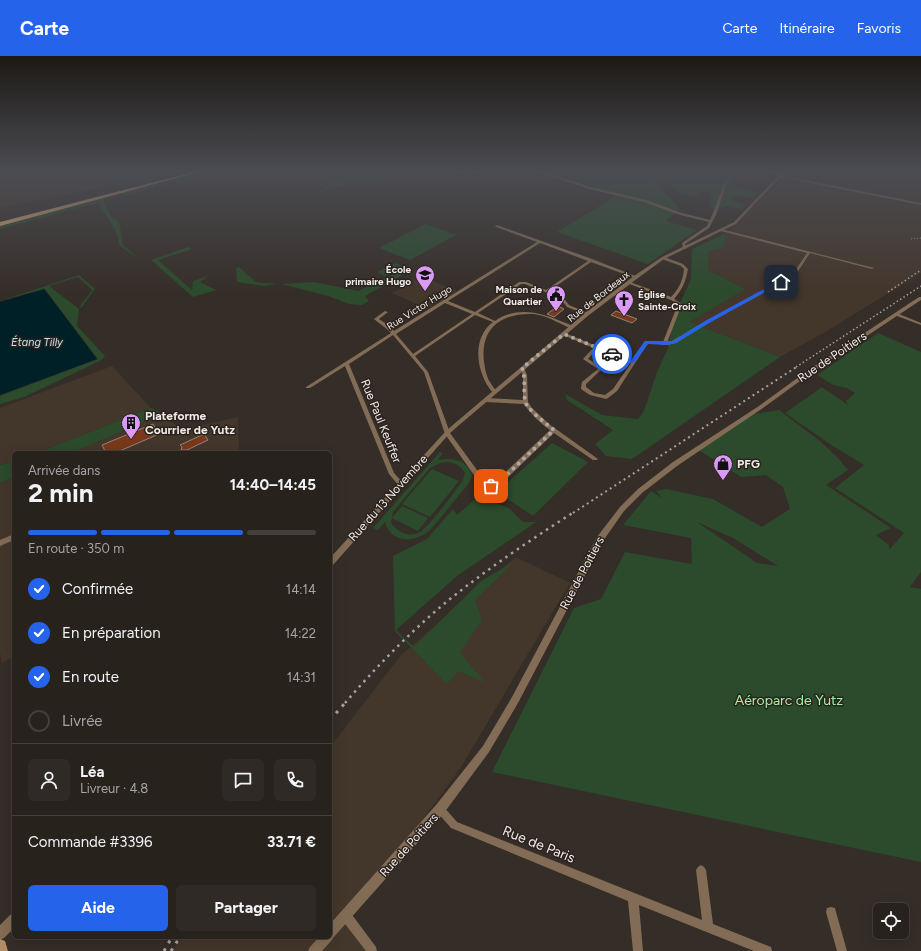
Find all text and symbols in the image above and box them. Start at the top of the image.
text: Carte [20,17,69,40]
text: Carte [723,20,757,37]
text: Itinéraire [779,20,835,37]
text: Favoris [857,20,901,37]
place label: École primaire Hugo [345,263,411,288]
school or university icon: École primaire Hugo [414,264,436,292]
pin [764,265,798,299]
street label: Rue de Bordeaux [565,268,632,325]
icon: home [770,271,792,293]
street label: Rue Victor Hugo [384,282,455,333]
place label: Maison de Quartier [495,283,542,308]
public building icon: Maison de Quartier [545,284,567,312]
place label: Église Sainte-Croix [638,288,697,313]
church icon: Église Sainte-Croix [613,289,635,317]
street label: Rue de Poitiers [795,329,870,385]
courier [592,334,632,374]
water label: Étang Tilly [11,335,64,349]
icon: car [601,343,623,365]
street label: Rue Paul Keuffer [358,377,404,465]
place label: Plateforme Courrier de Yutz [145,409,235,437]
building icon: Plateforme Courrier de Yutz [120,412,142,440]
street label: Rue du 13 Novembre [346,452,431,544]
shop icon: PFG [712,453,734,481]
place label: PFG [737,457,760,471]
text: Arrivée dans [28,463,100,478]
pin [474,469,508,503]
icon: bag [480,475,502,497]
text: 14:40–14:45 [230,476,316,494]
text: 2 min [28,477,94,509]
street label: Rue de Poitiers [557,534,607,612]
text: En route · 350 m [28,541,124,556]
icon: check [28,578,50,600]
text: Confirmée [62,580,133,598]
text: 14:14 [286,582,316,597]
icon: check [28,622,50,644]
text: En préparation [62,624,161,642]
text: 14:22 [285,626,316,641]
icon: check [28,666,50,688]
text: En route [62,668,119,686]
text: 14:31 [287,670,316,685]
park label: Aéroparc de Yutz [735,692,843,709]
text: Livrée [62,712,103,730]
button: person [28,759,70,801]
button: chat [222,759,264,801]
button: phone [274,759,316,801]
text: Léa [80,763,104,781]
text: Livreur · 4.8 [80,781,148,796]
street label: Rue de Poitiers [377,810,441,880]
street label: Rue de Paris [500,822,578,867]
text: Commande #3396 [28,833,153,851]
text: 33.71 € [267,833,316,851]
button: Aide [28,885,168,931]
button: Partager [176,885,316,931]
map controls [873,903,909,939]
button: locate [873,903,909,939]

